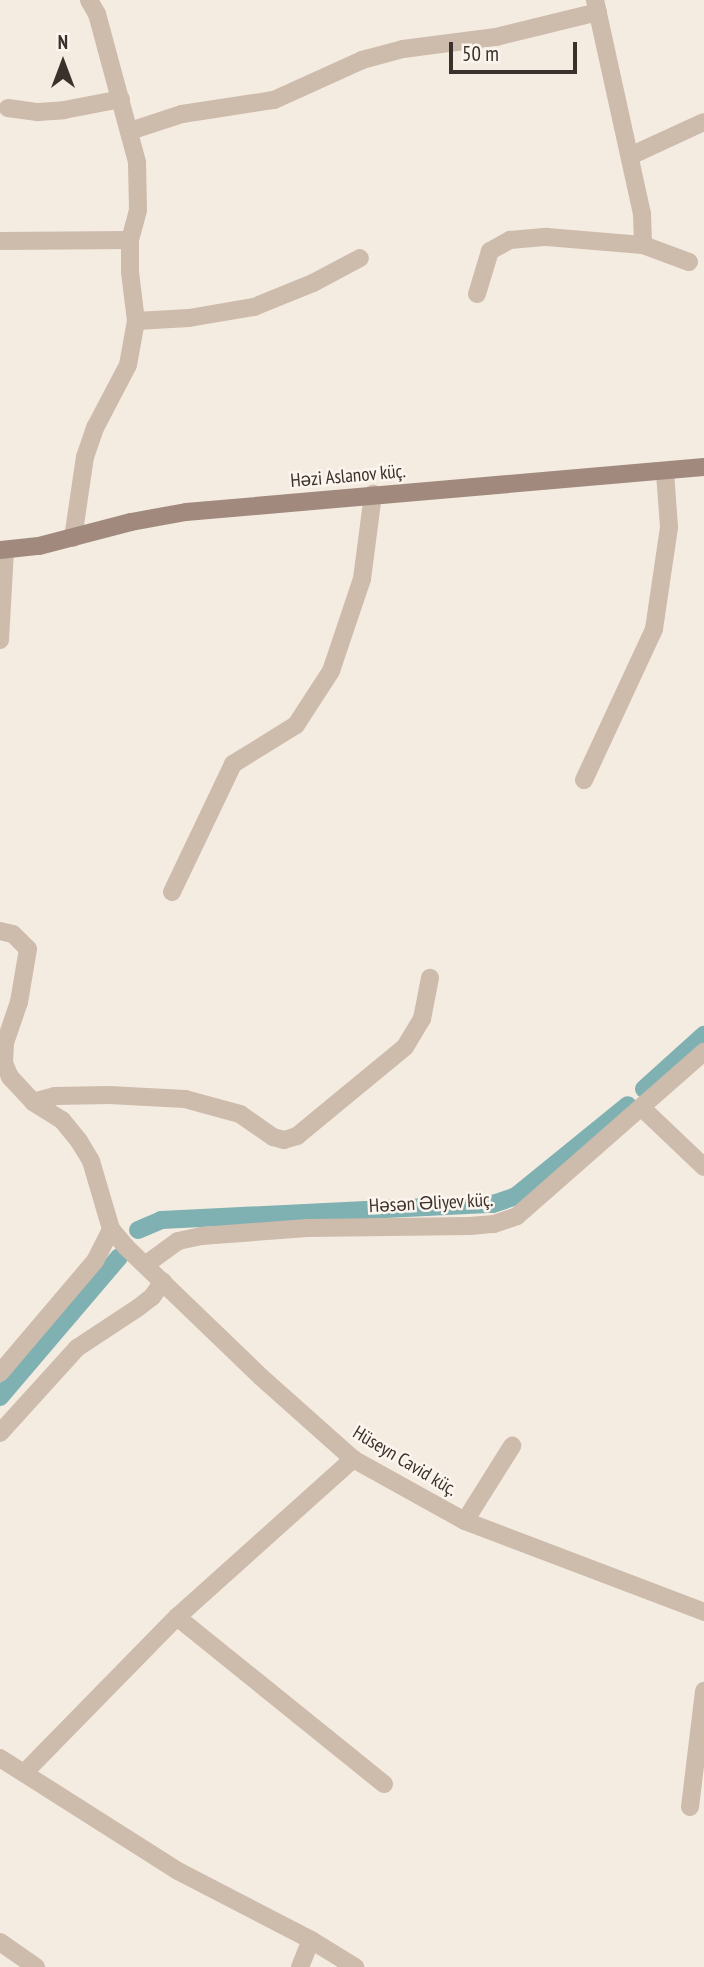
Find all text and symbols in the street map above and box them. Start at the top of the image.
north arrow [28,28,98,98]
scale bar [452,28,580,72]
text: N [58,30,68,54]
text: 50 m [462,40,499,67]
street label: Həzi Aslanov küç. [289,460,407,492]
street label: Həsən Əliyev küç. [368,1188,494,1218]
street label: Hüseyn Cavid küç. [349,1421,461,1501]

